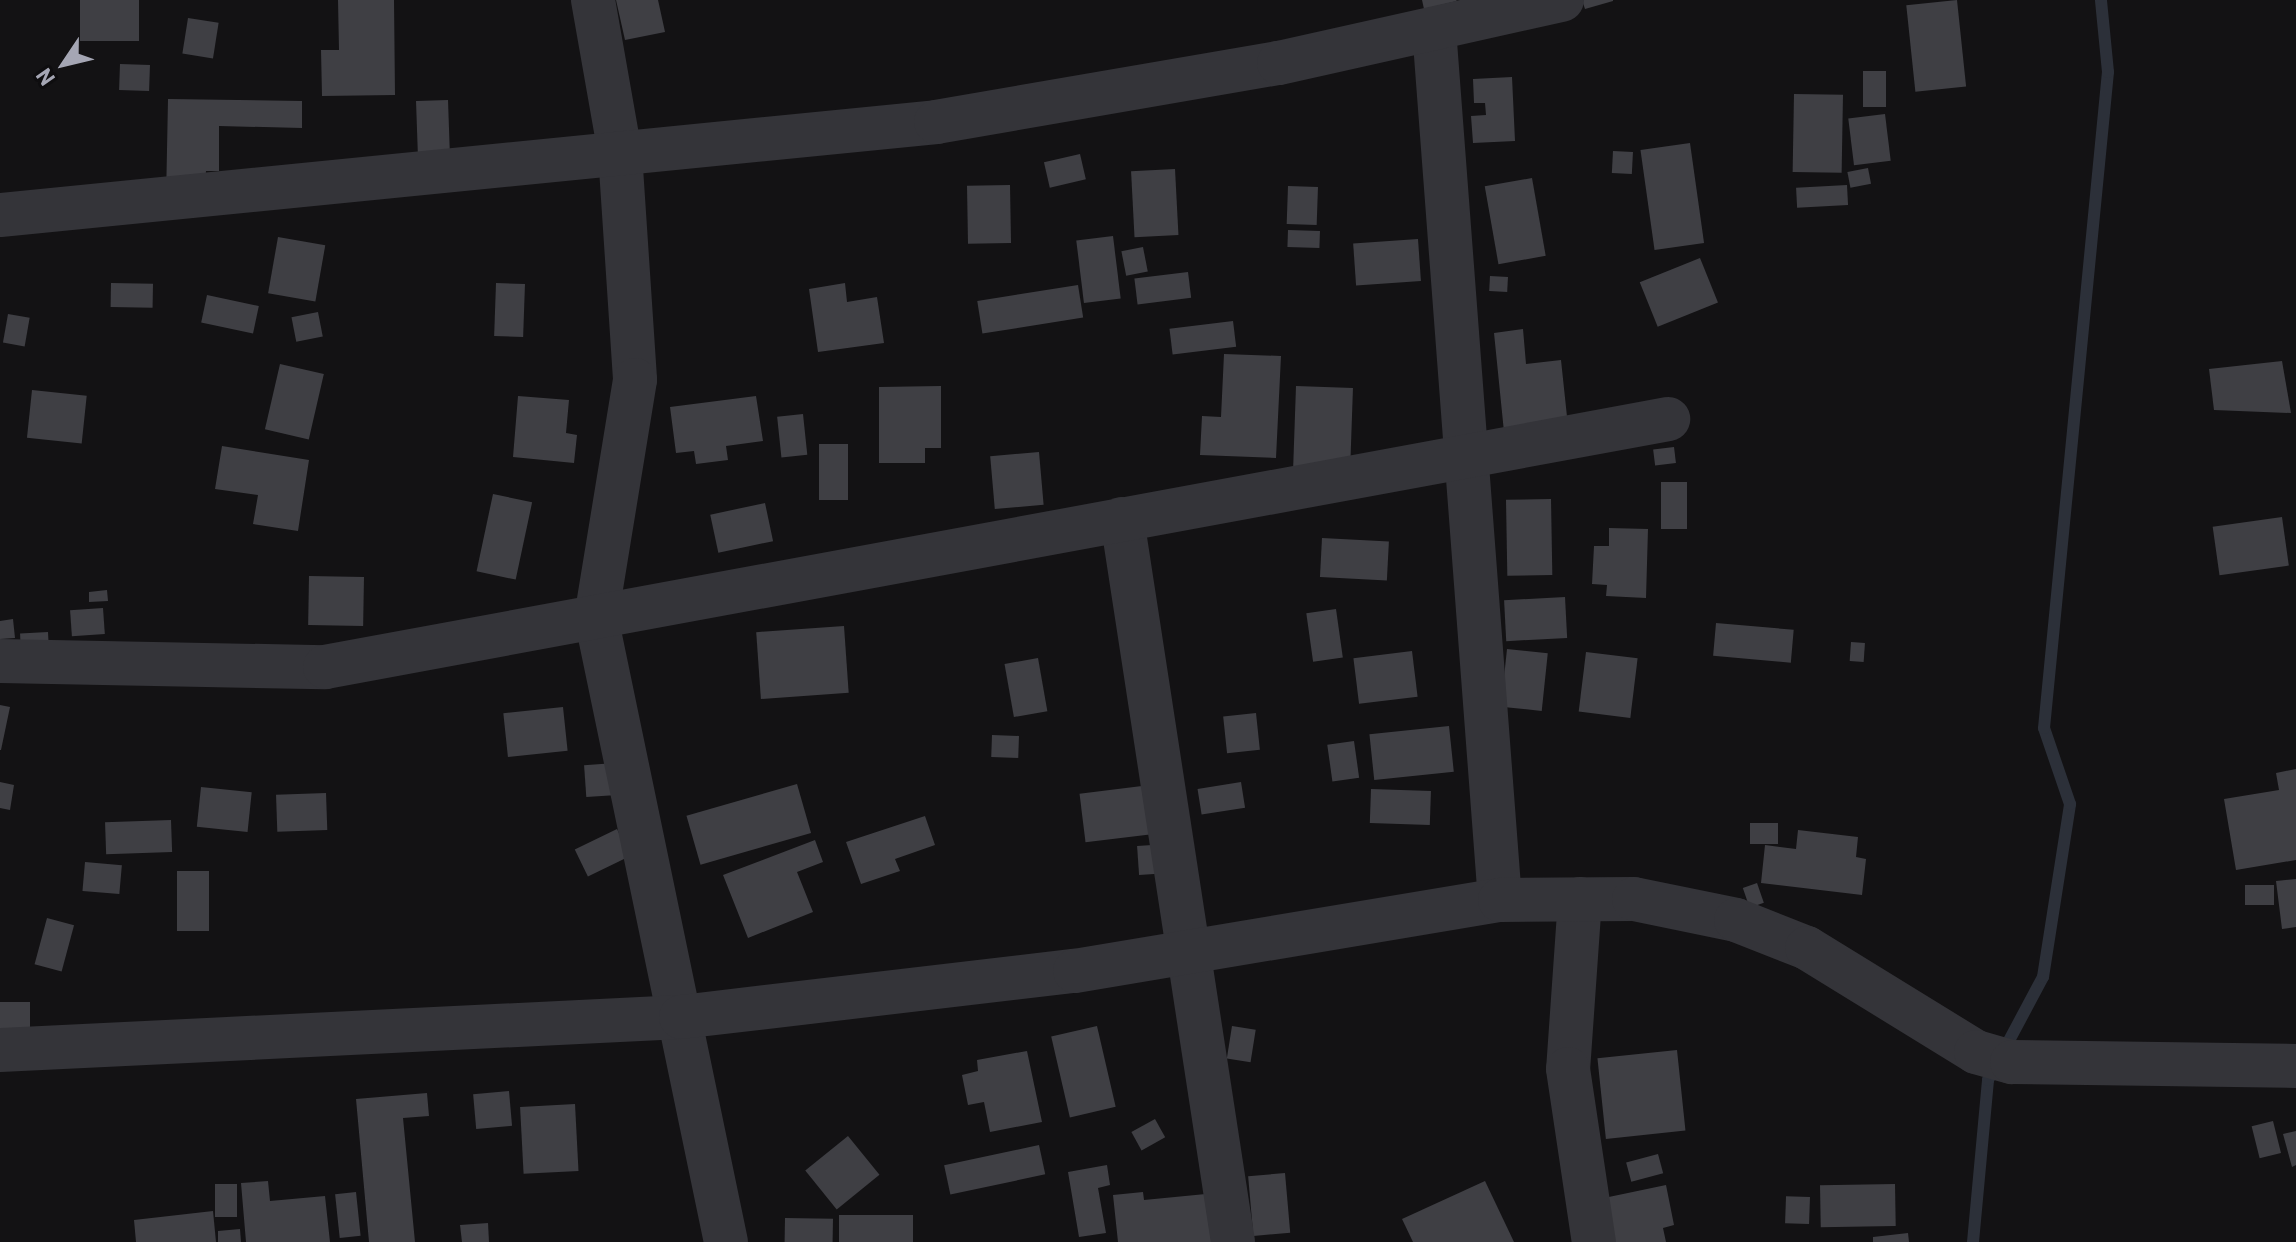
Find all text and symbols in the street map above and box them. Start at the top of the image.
north arrow [24,24,104,104]
text: N [29,64,59,91]

